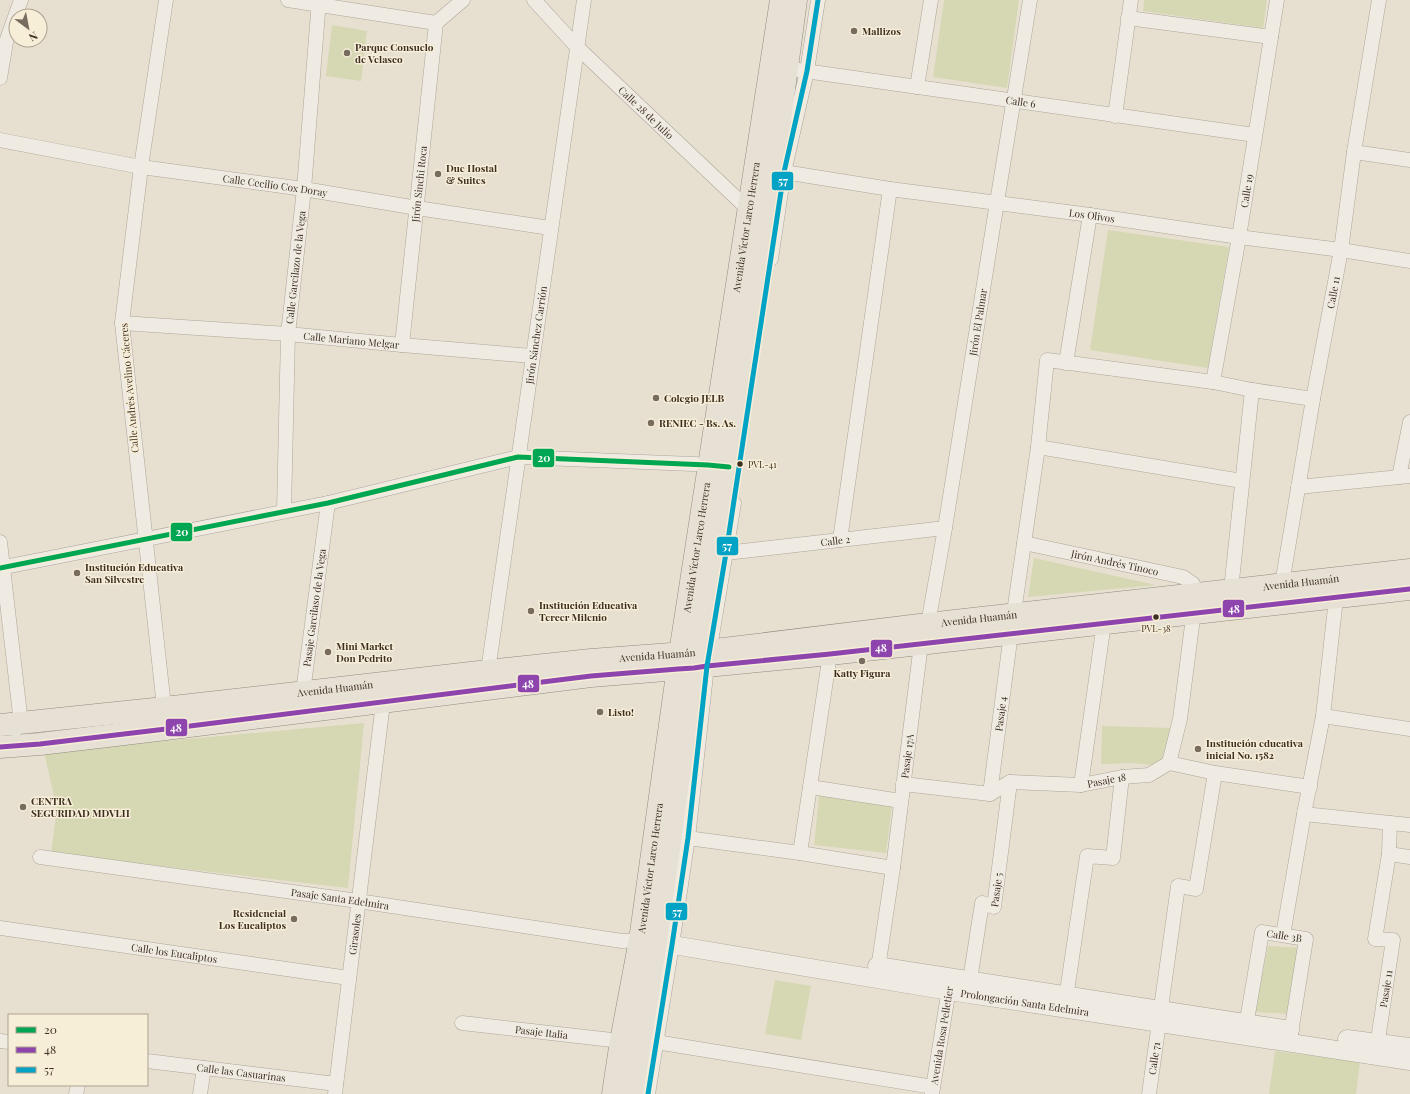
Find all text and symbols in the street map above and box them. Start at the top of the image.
north arrow [8,8,48,48]
place label: Mallizos [862,24,901,38]
marker: Mallizos [849,26,859,36]
text: N [26,28,41,45]
place label: Parque Consuelo de Velasco [355,40,434,66]
marker: Parque Consuelo de Velasco [342,48,352,58]
street label: Calle 28 de Julio [616,83,677,142]
street label: Calle 6 [1005,93,1037,111]
street label: Jirón Sinchi Roca [408,145,430,224]
place label: Due Hostal & Suites [446,161,497,187]
street label: Avenida Víctor Larco Herrera [729,161,763,294]
marker: Due Hostal & Suites [433,169,443,179]
street label: Calle Cecilio Cox Doray [222,171,329,200]
line badge: 57 [771,171,794,191]
text: 57 [778,173,788,188]
street label: Calle 19 [1237,173,1256,209]
street label: Los Olivos [1068,205,1116,226]
street label: Calle Garcilazo de la Vega [282,210,309,325]
street label: Calle 11 [1323,275,1343,310]
street label: Jirón Sánchez Carrión [522,285,550,386]
street label: Jirón El Palmar [965,287,990,358]
street label: Calle Andrés Avelino Cáceres [116,323,142,453]
street label: Calle Mariano Melgar [303,329,400,352]
place label: Colegio JELB [664,391,724,405]
marker: Colegio JELB [651,393,661,403]
place label: RENIEC - Bs. As. [659,416,736,430]
marker: RENIEC - Bs. As. [646,418,656,428]
line badge: 20 [532,448,555,468]
text: 20 [538,450,550,465]
place label: PVL-41 [748,458,777,470]
marker: PVL-41 [735,459,745,469]
street label: Avenida Víctor Larco Herrera [679,481,713,614]
line badge: 20 [170,522,193,542]
text: 20 [176,524,188,539]
street label: Calle 2 [820,532,851,549]
line badge: 57 [716,536,739,556]
text: 57 [722,538,732,553]
street label: Jirón Andrés Tinoco [1069,546,1161,579]
street label: Pasaje Garcilaso de la Vega [299,548,329,668]
place label: Institución Educativa San Silvestre [85,560,184,586]
marker: Institución Educativa San Silvestre [72,568,82,578]
street label: Avenida Huamán [1261,571,1340,594]
place label: Institución Educativa Tercer Milenio [539,598,638,624]
line badge: 48 [1222,599,1245,618]
text: 48 [1228,601,1240,616]
marker: Institución Educativa Tercer Milenio [526,606,536,616]
street label: Avenida Huamán [939,607,1018,630]
marker: PVL-38 [1151,612,1161,622]
place label: PVL-38 [1141,622,1171,634]
place label: Mini Market Don Pedrito [336,639,393,665]
line badge: 48 [870,639,893,658]
text: 48 [875,640,887,655]
street label: Avenida Huamán [618,645,696,665]
marker: Mini Market Don Pedrito [323,647,333,657]
marker: Katty Figura [857,656,867,666]
place label: Katty Figura [834,666,891,680]
line badge: 48 [517,674,540,693]
text: 48 [522,676,534,691]
street label: Avenida Huamán [295,677,374,700]
street label: Pasaje 4 [991,695,1010,732]
place label: Listo! [608,705,634,719]
marker: Listo! [595,707,605,717]
line badge: 48 [165,718,188,737]
text: 48 [170,720,182,735]
street label: Pasaje 17A [897,732,917,779]
place label: Institución educativa inicial No. 1582 [1206,736,1304,762]
marker: Institución educativa inicial No. 1582 [1193,744,1203,754]
street label: Pasaje 18 [1086,770,1126,791]
place label: CENTRA SEGURIDAD MDVLH [31,794,130,820]
marker: CENTRA SEGURIDAD MDVLH [18,802,28,812]
street label: Avenida Víctor Larco Herrera [634,802,666,935]
street label: Pasaje 5 [987,872,1005,908]
street label: Pasaje Santa Edelmira [290,885,390,913]
line badge: 57 [665,902,688,921]
text: 57 [672,904,682,919]
place label: Residencial Los Eucaliptos [219,906,286,932]
street label: Girasoles [345,913,364,956]
marker: Residencial Los Eucaliptos [289,914,299,924]
street label: Calle 3B [1265,926,1303,945]
street label: Calle los Eucaliptos [130,940,218,966]
street label: Pasaje 11 [1376,969,1395,1008]
street label: Avenida Rosa Pelletier [926,985,956,1087]
street label: Prolongación Santa Edelmira [960,986,1090,1019]
legend [8,1014,148,1086]
text: 20 [44,1021,57,1037]
street label: Pasaje Italia [514,1022,569,1042]
text: 48 [44,1041,56,1057]
street label: Calle 71 [1145,1041,1163,1076]
street label: Calle las Casuarinas [196,1060,287,1085]
text: 57 [44,1061,54,1077]

